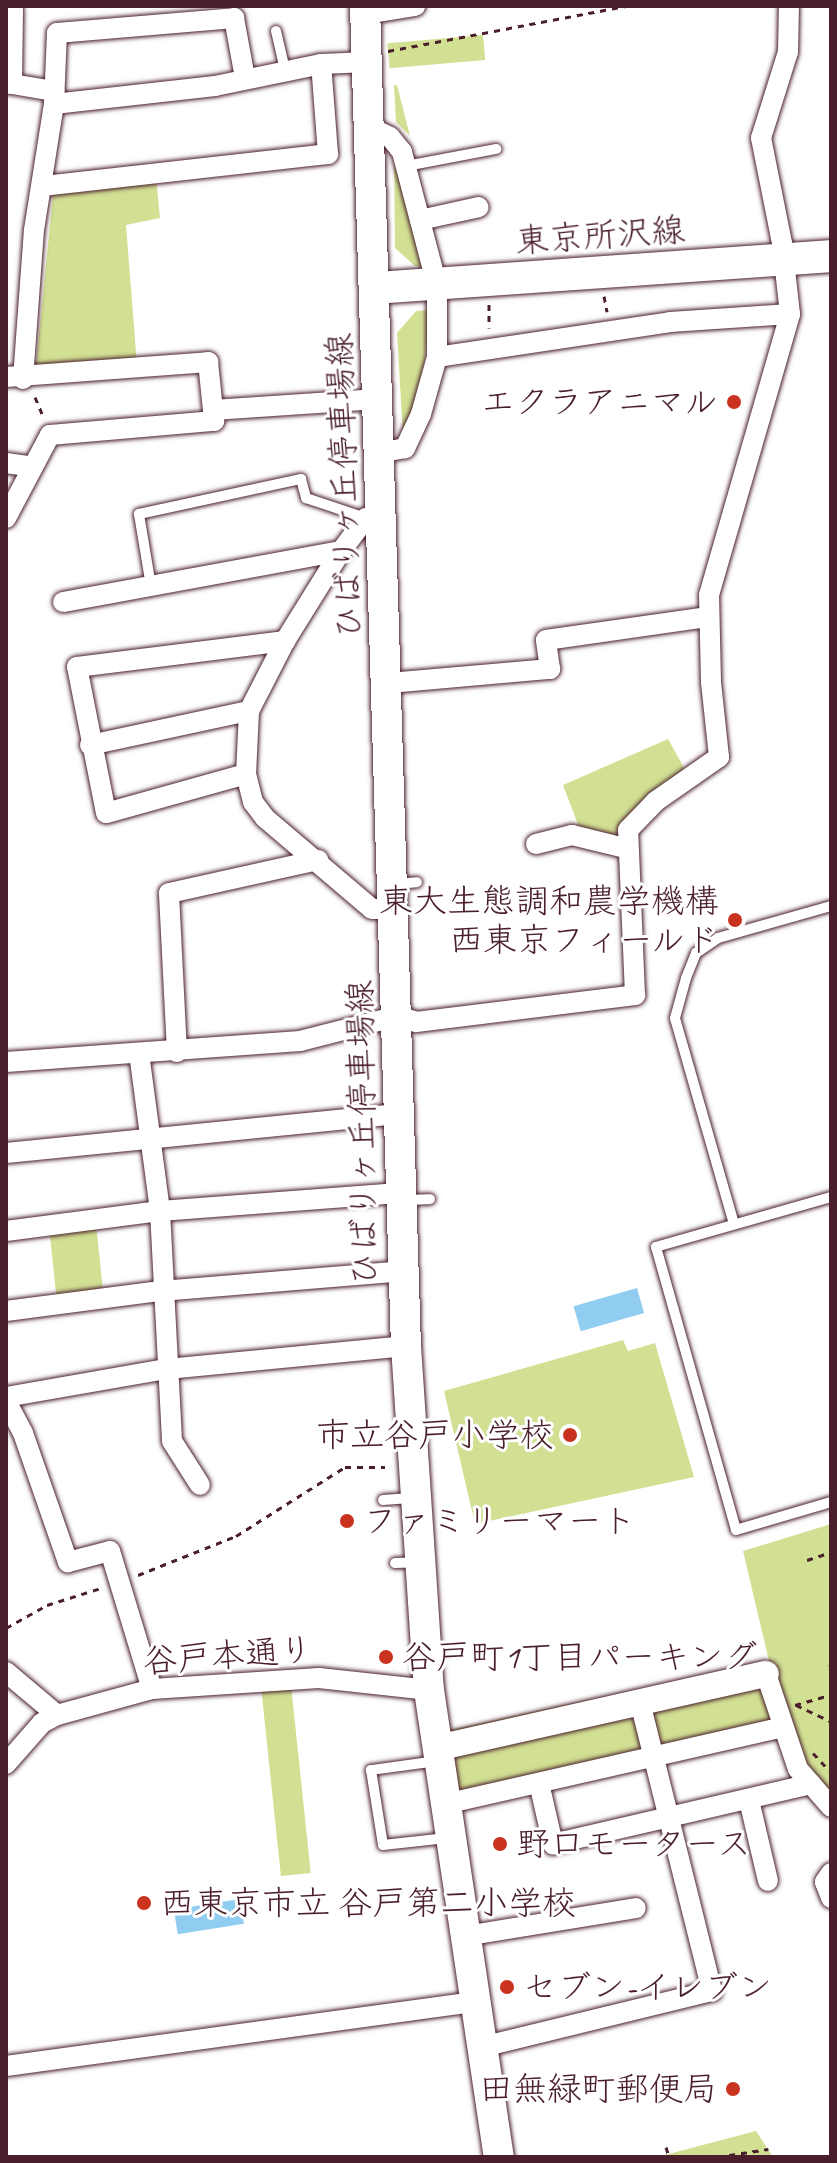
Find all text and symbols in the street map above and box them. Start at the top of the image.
street label: 東京所沢線 [514,209,686,261]
street label: ひばりヶ丘停車場線 [318,332,370,640]
place label: エクラアニマル [480,382,718,422]
marker: エクラアニマル [725,393,743,411]
place label: 東大生態調和農学機構 西東京フィールド [379,880,719,960]
marker: 東大生態調和農学機構 西東京フィールド [726,911,744,929]
street label: ひばりヶ丘停車場線 [339,980,385,1286]
place label: 市立谷戸小学校 [316,1415,554,1455]
marker: 市立谷戸小学校 [561,1426,579,1444]
place label: ファミリーマート [363,1501,635,1541]
marker: ファミリーマート [338,1512,356,1530]
street label: 谷戸本通り [142,1629,314,1681]
place label: 谷戸町1丁目パーキング [402,1637,757,1677]
marker: 谷戸町1丁目パーキング [377,1648,395,1666]
place label: 野口モータース [516,1824,754,1864]
marker: 野口モータース [491,1835,509,1853]
place label: 西東京市立 谷戸第二小学校 [160,1883,576,1923]
marker: 西東京市立 谷戸第二小学校 [135,1894,153,1912]
place label: セブン-イレブン [523,1967,772,2007]
marker: セブン-イレブン [498,1978,516,1996]
place label: 田無緑町郵便局 [479,2069,717,2109]
marker: 田無緑町郵便局 [724,2080,742,2098]

